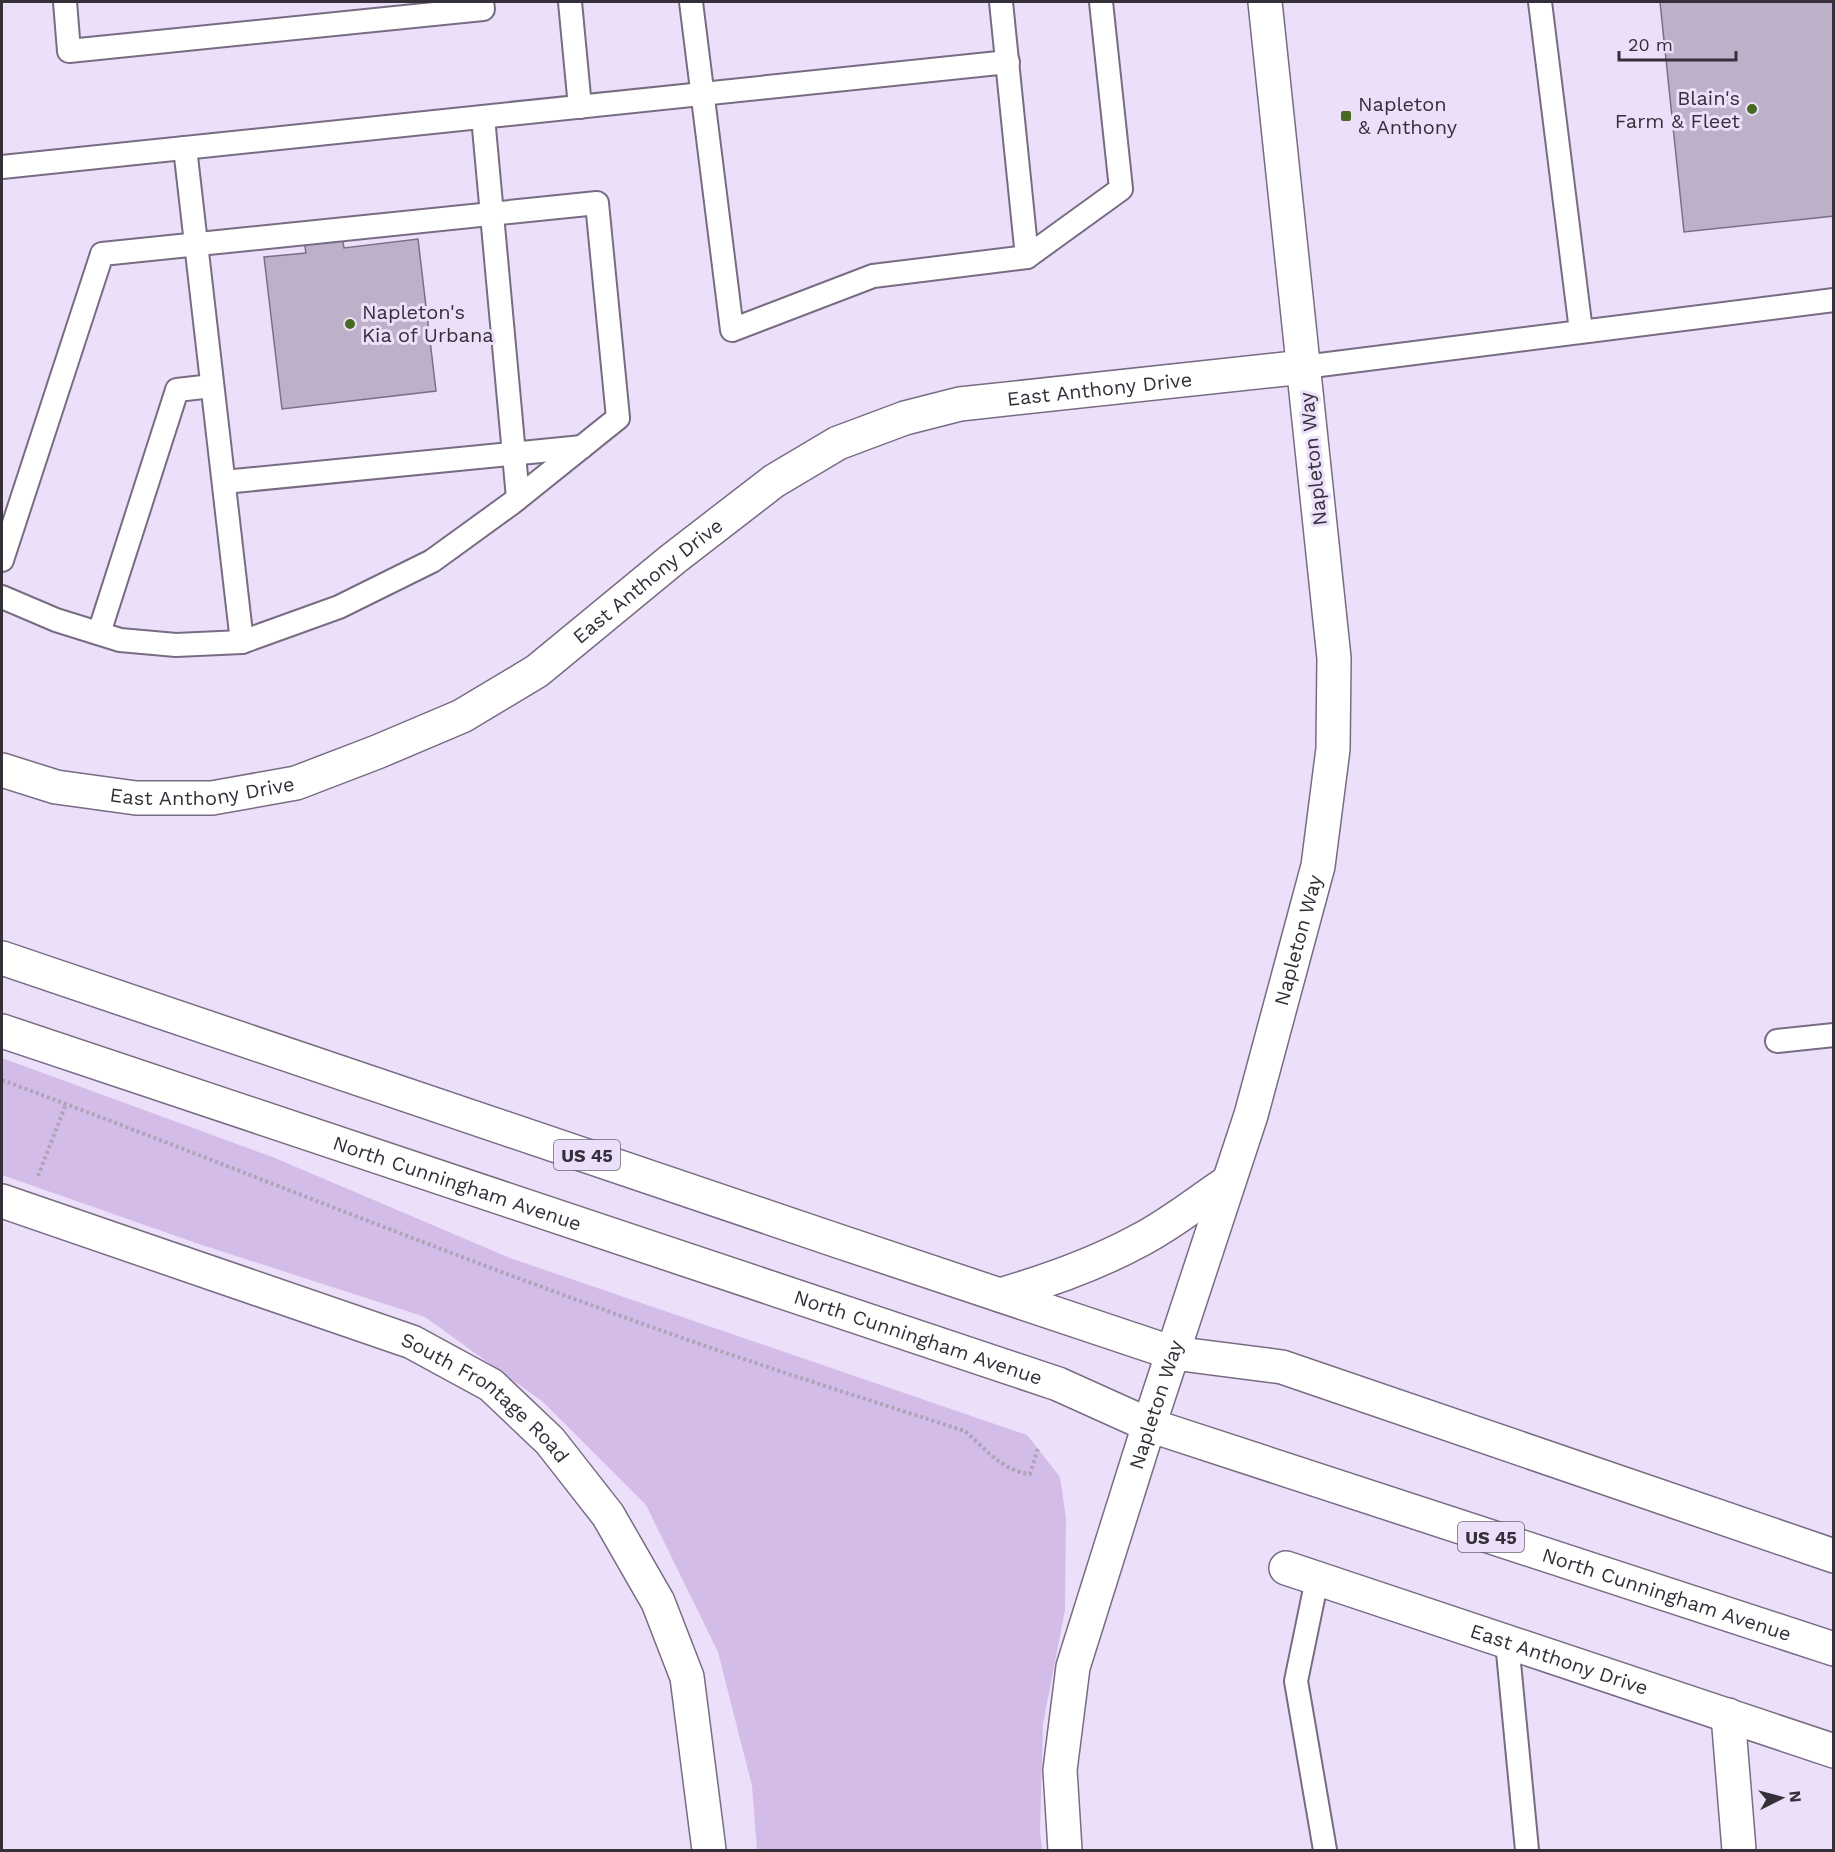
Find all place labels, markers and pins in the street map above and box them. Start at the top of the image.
place label: Blain's Farm & Fleet [1615,86,1741,133]
place label: Napleton & Anthony [1358,92,1458,139]
marker: Blain's Farm & Fleet [1745,102,1759,116]
marker: Napleton & Anthony [1339,109,1353,123]
place label: Napleton's Kia of Urbana [362,300,494,347]
marker: Napleton's Kia of Urbana [343,317,357,331]

